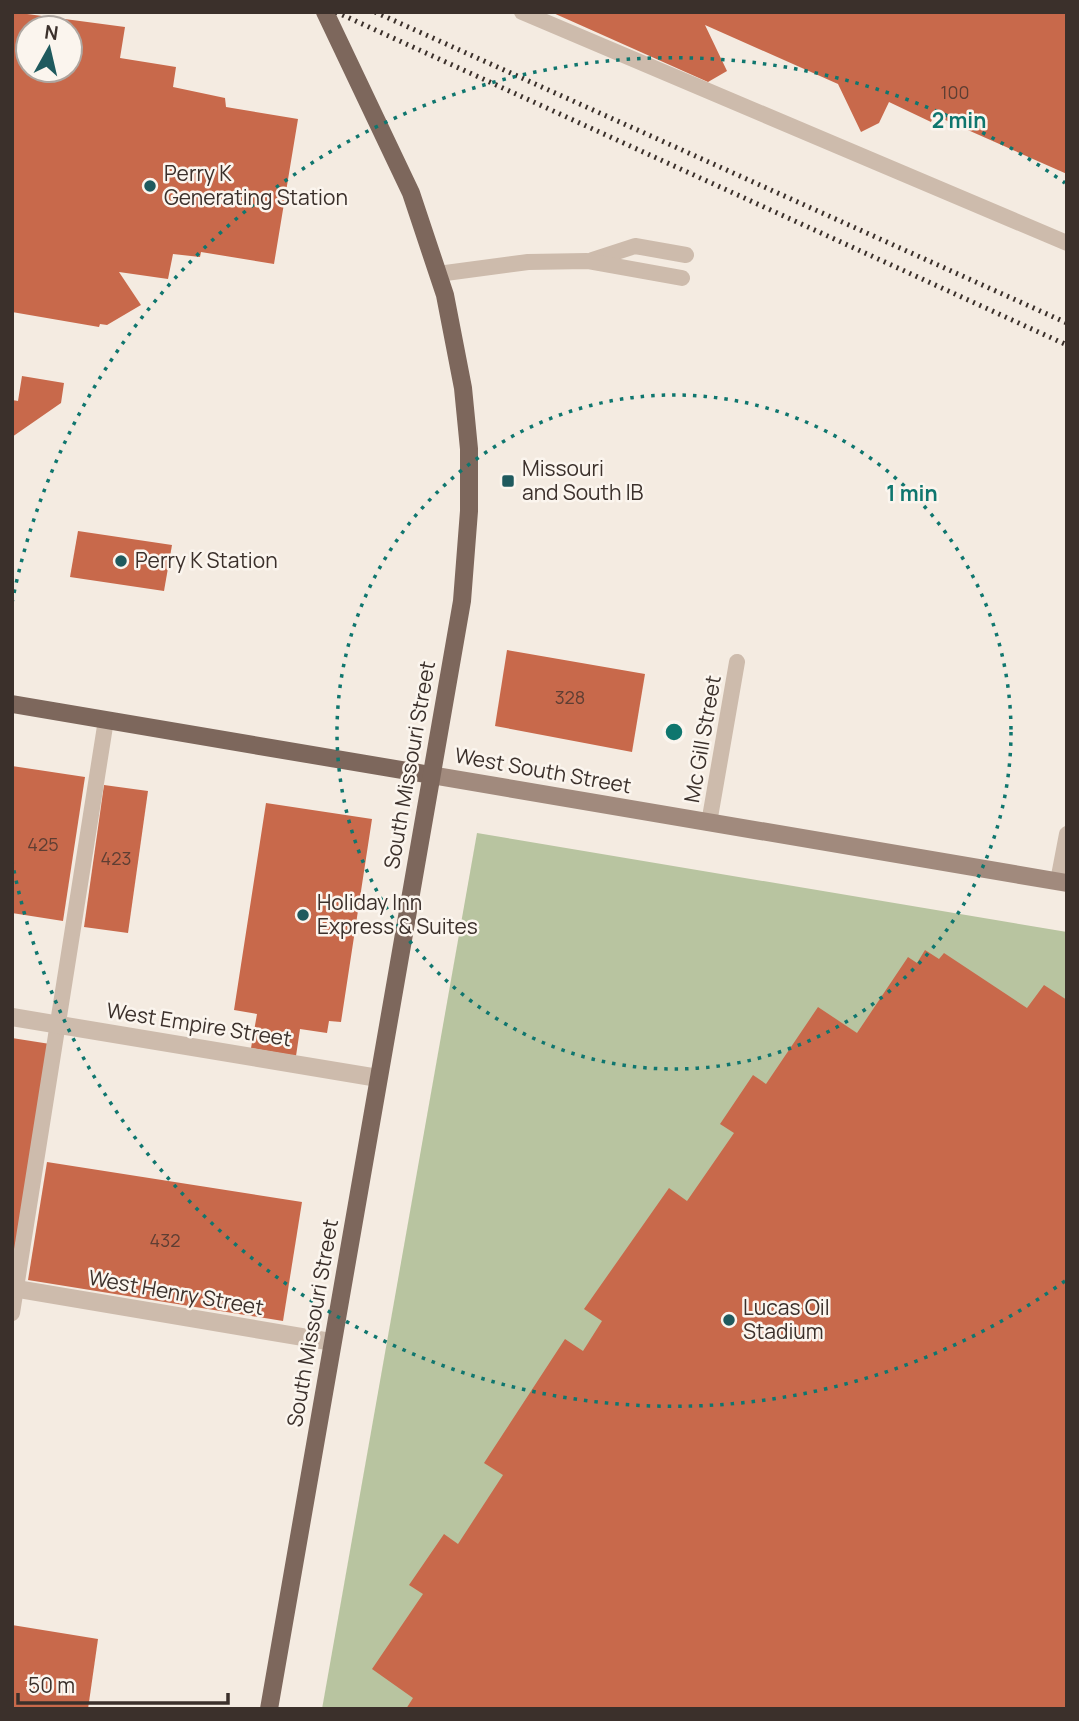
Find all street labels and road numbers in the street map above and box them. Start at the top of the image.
street label: South Missouri Street [377,659,441,871]
street label: Mc Gill Street [677,673,727,805]
street label: West South Street [453,741,634,799]
street label: West Empire Street [105,996,294,1052]
street label: South Missouri Street [280,1217,344,1429]
street label: West Henry Street [86,1263,266,1321]

